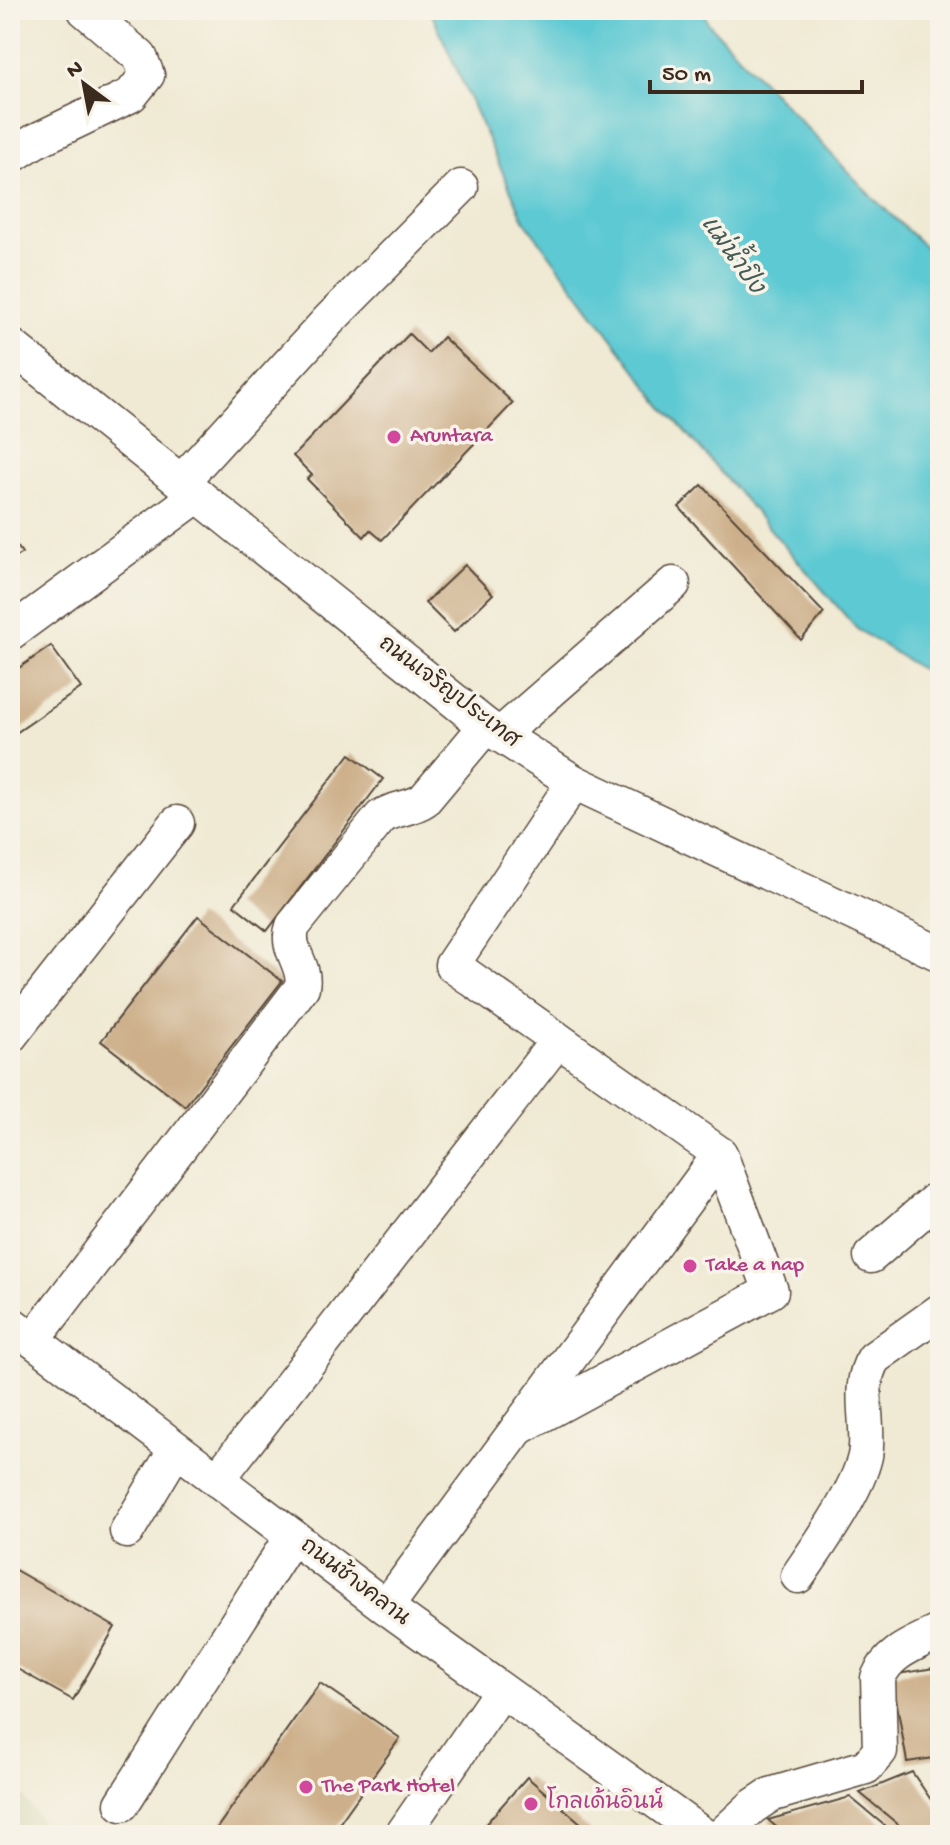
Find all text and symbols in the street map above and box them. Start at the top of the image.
north arrow [44,44,124,124]
scale bar [650,44,862,94]
text: N [63,56,89,85]
text: 50 m [662,61,711,90]
water label: แม่น้ำปิง [693,205,779,302]
place label: Aruntara [410,424,494,450]
marker: Aruntara [385,428,403,446]
street label: ถนนเจริญประเทศ [373,628,528,756]
place label: Take a nap [704,1253,804,1279]
marker: Take a nap [681,1257,699,1275]
street label: ถนนช้างคลาน [294,1530,417,1633]
place label: The Park Hotel [320,1774,455,1800]
marker: The Park Hotel [297,1778,315,1796]
place label: โกลเด้นอินน์ [547,1786,663,1817]
marker: โกลเด้นอินน์ [522,1795,540,1813]

